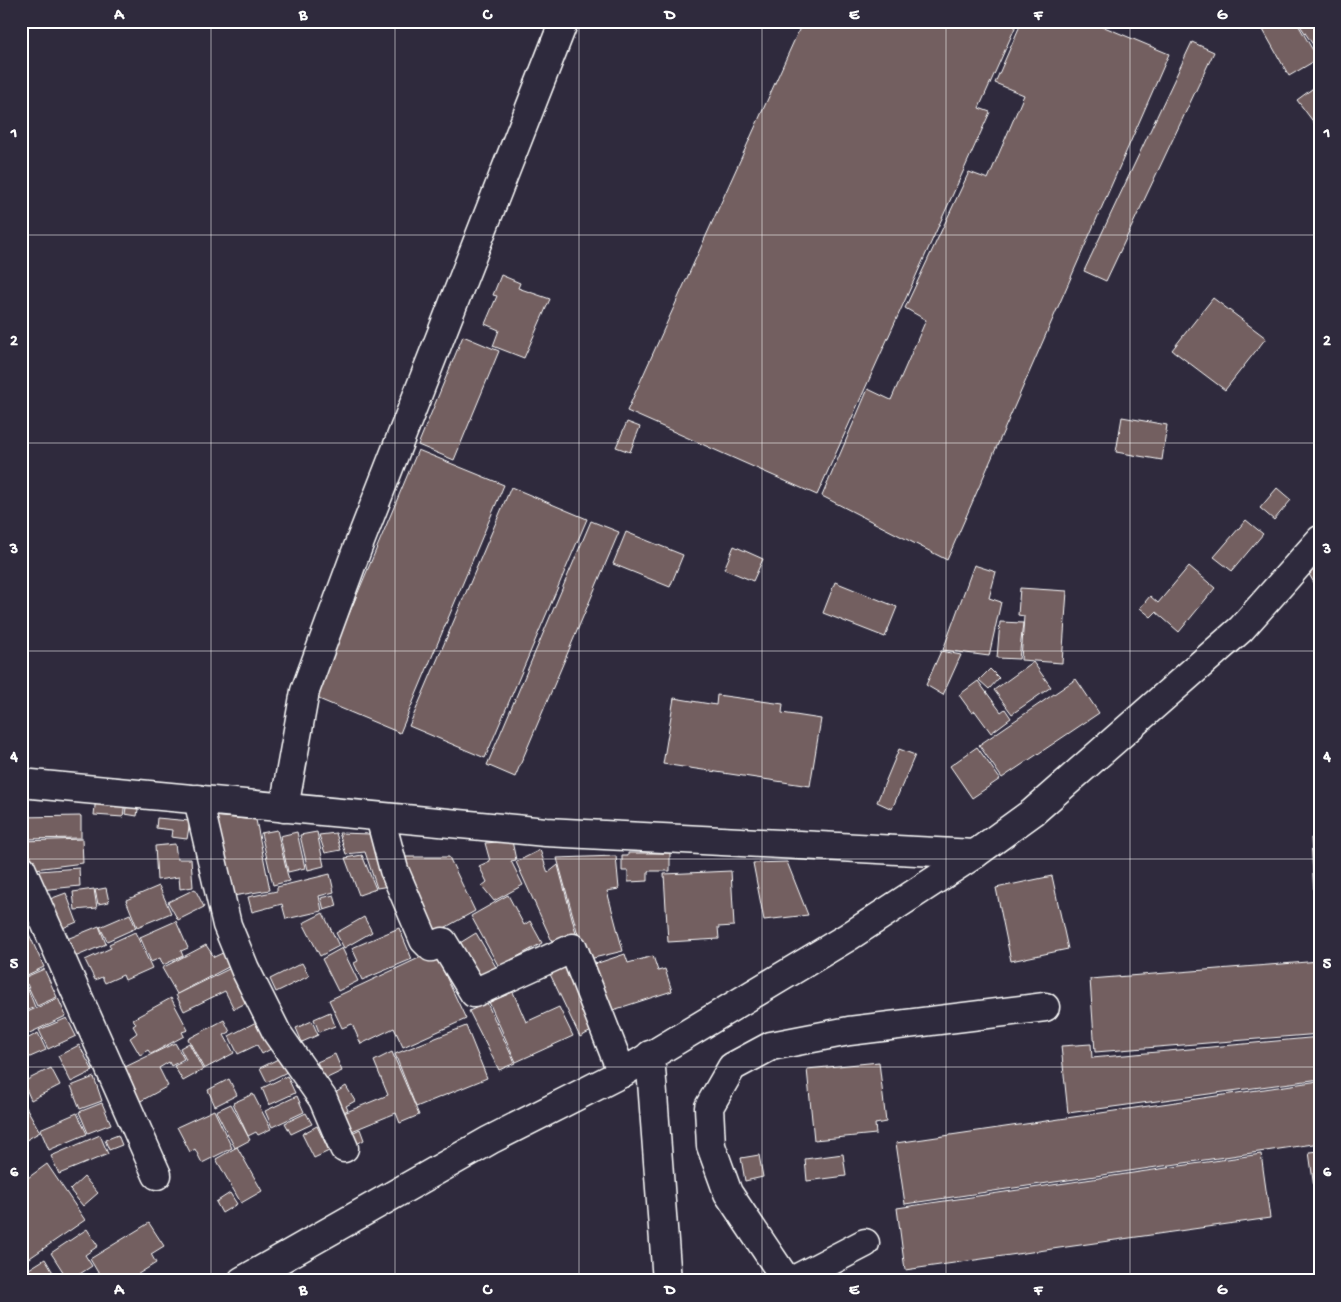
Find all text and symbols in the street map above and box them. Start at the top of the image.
text: A [113,7,125,26]
text: B [298,7,308,26]
text: C [482,7,493,26]
text: D [663,7,676,26]
text: E [849,7,860,26]
text: F [1033,7,1044,26]
text: G [1217,7,1228,26]
text: 1 [10,125,17,144]
text: 1 [1323,125,1330,144]
text: 2 [10,333,18,352]
text: 2 [1323,333,1331,352]
text: 3 [9,541,18,560]
text: 3 [1322,541,1331,560]
text: 4 [9,749,18,768]
text: 4 [1322,749,1331,768]
text: 5 [10,956,19,975]
text: 5 [1323,956,1332,975]
text: 6 [10,1164,19,1183]
text: 6 [1323,1164,1332,1183]
text: A [113,1282,125,1301]
text: B [298,1282,308,1301]
text: C [482,1282,493,1301]
text: D [663,1282,676,1301]
text: E [849,1282,860,1301]
text: F [1033,1282,1044,1301]
text: G [1217,1282,1228,1301]

